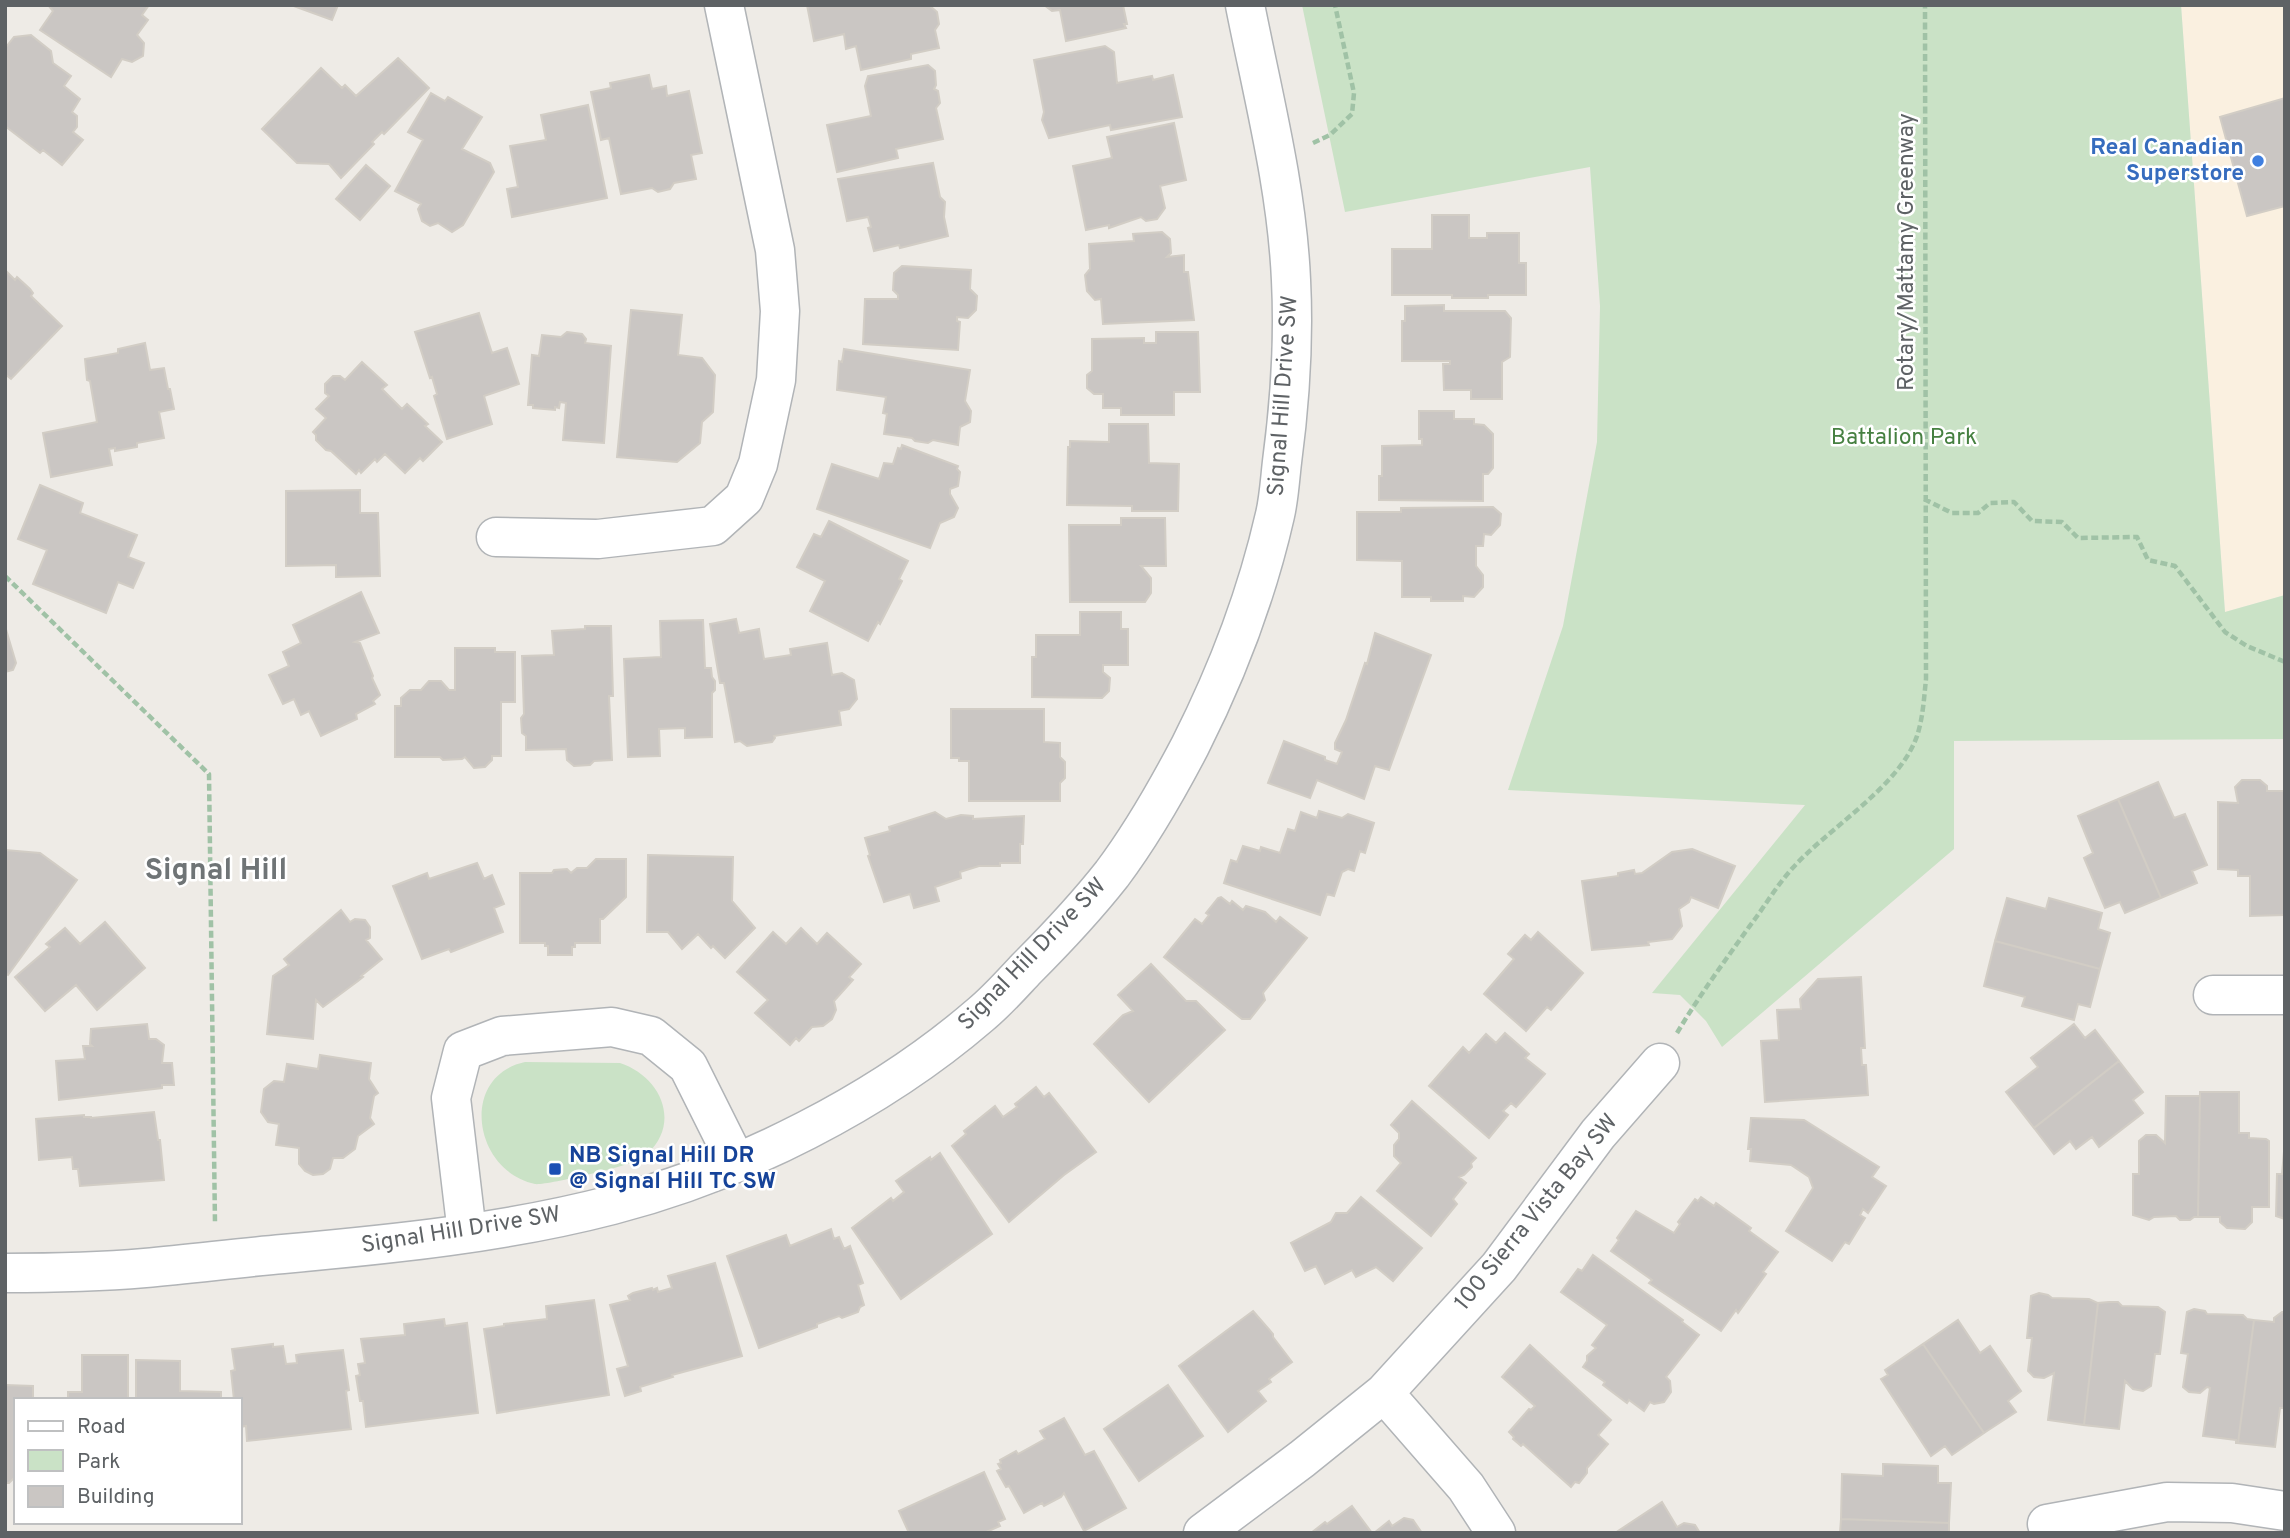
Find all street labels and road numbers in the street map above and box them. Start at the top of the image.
street label: Rotary/Mattamy Greenway [1893,113,1922,391]
street label: Signal Hill Drive SW [1263,295,1305,497]
street label: Signal Hill Drive SW [953,873,1113,1037]
street label: 100 Sierra Vista Bay SW [1449,1109,1625,1317]
street label: Signal Hill Drive SW [359,1201,563,1261]

